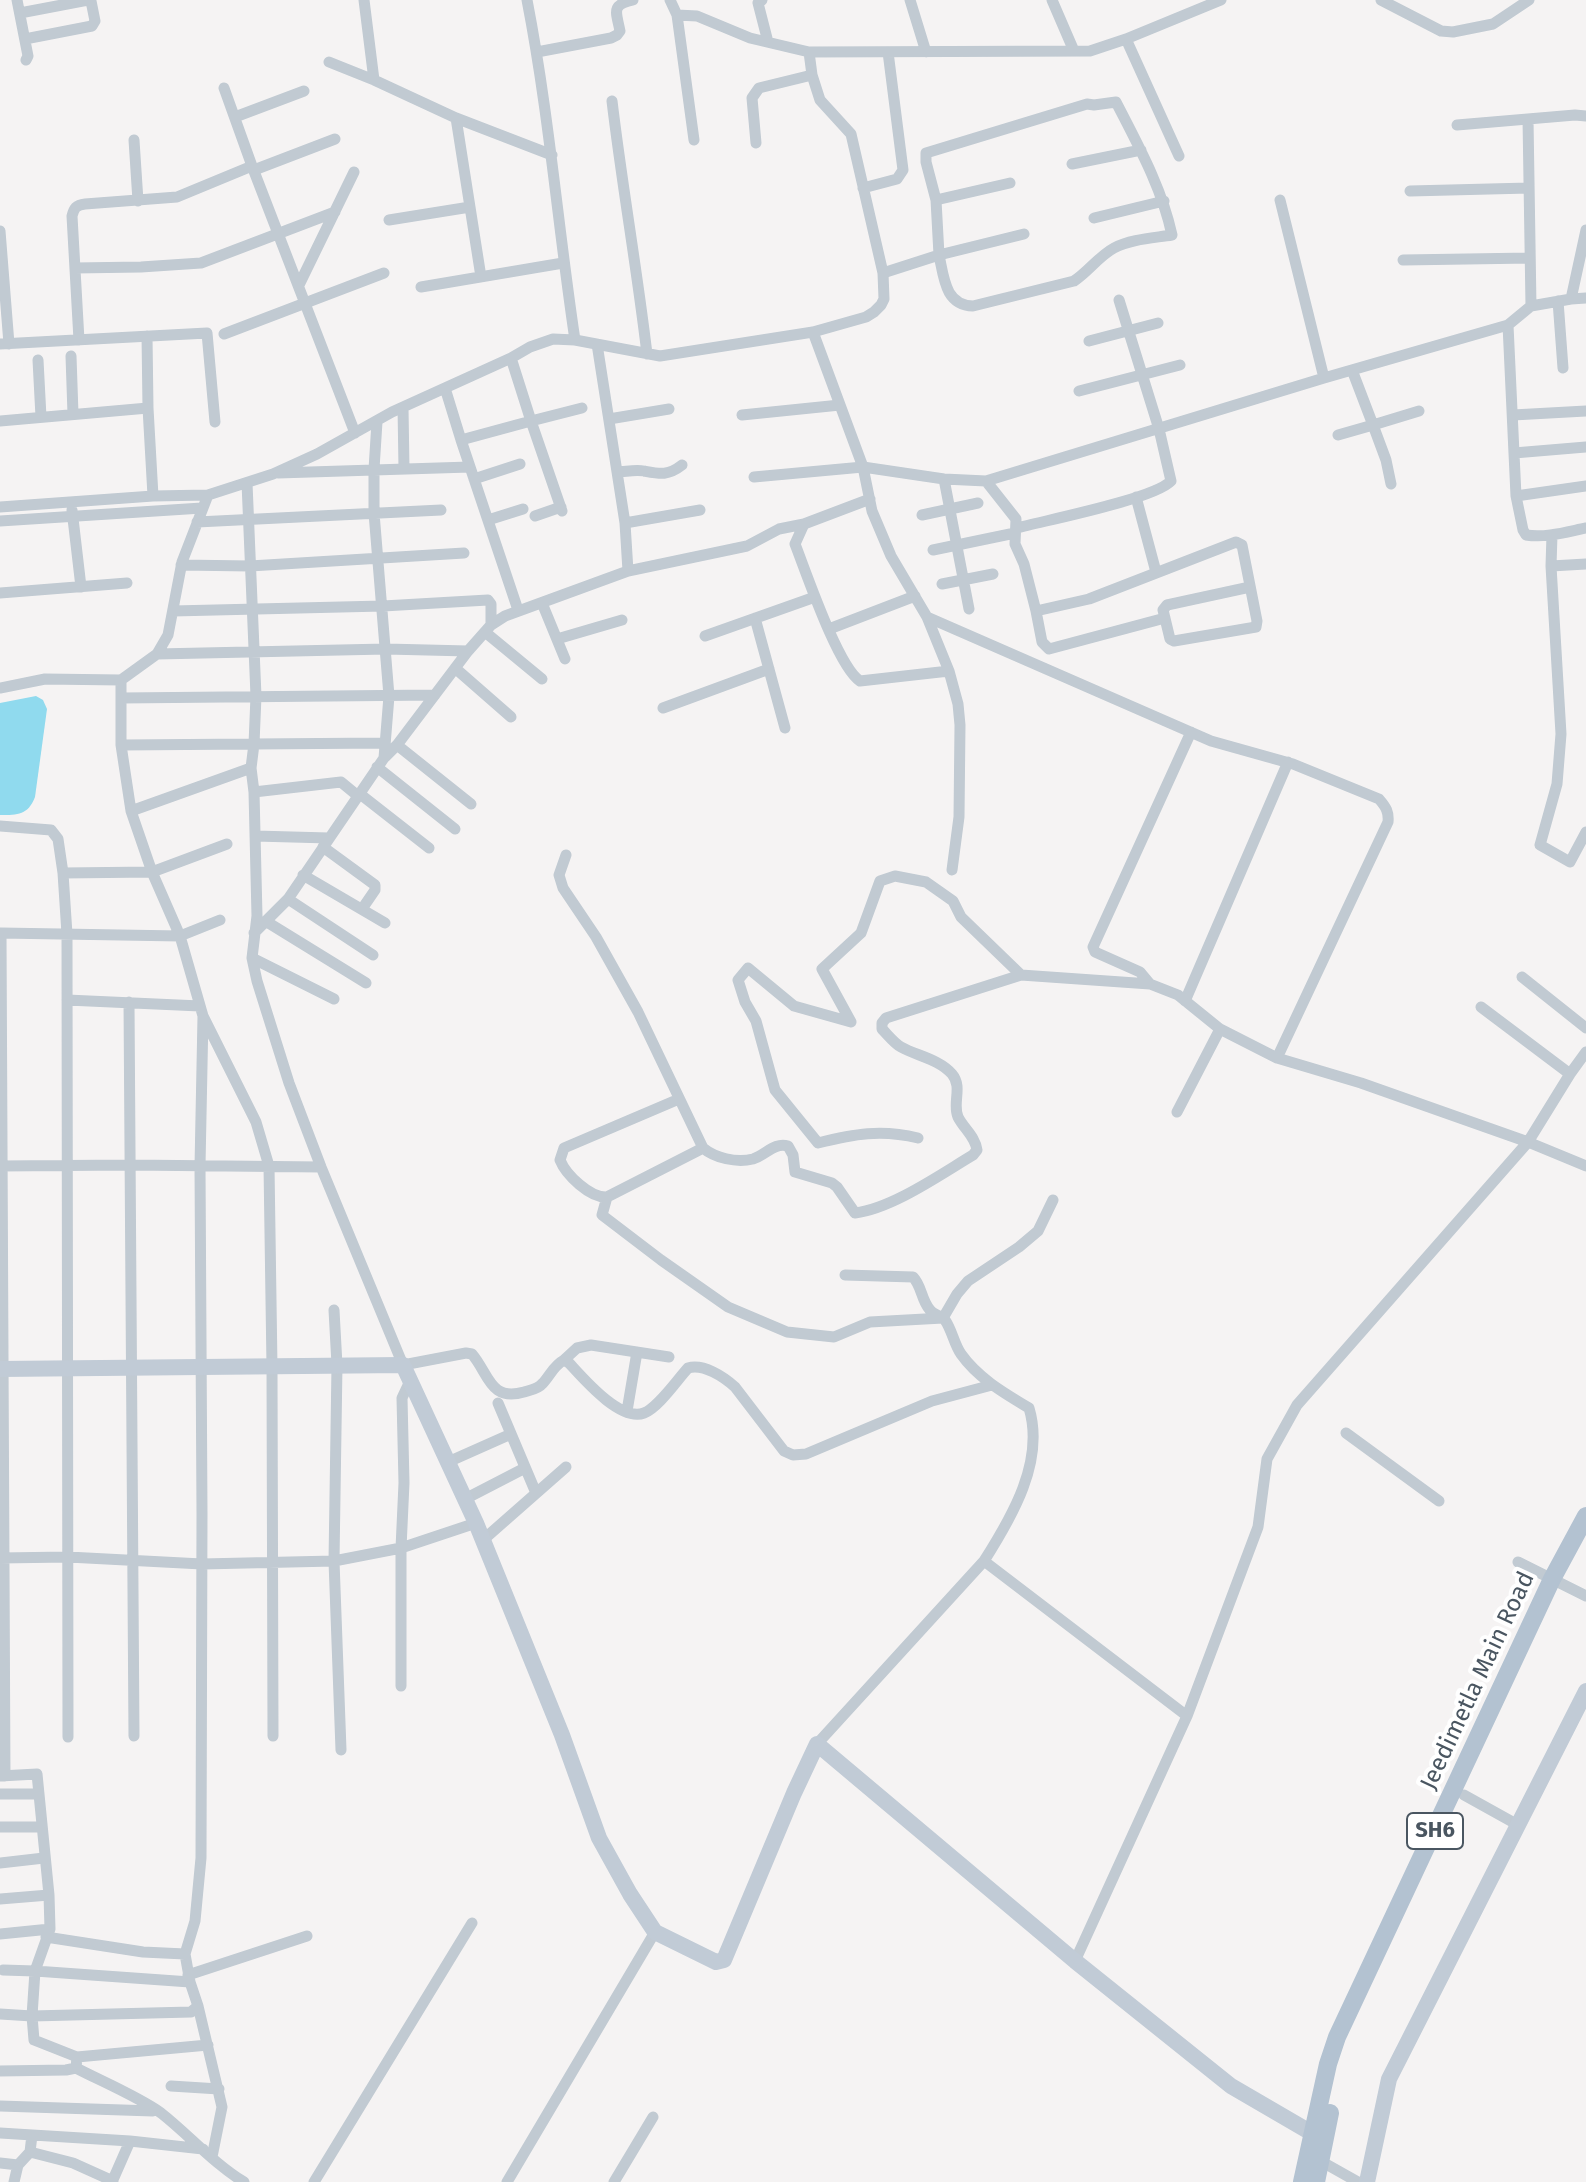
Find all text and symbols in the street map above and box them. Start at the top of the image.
street label: Jeedimetla Main Road [1415,1567,1541,1795]
road number: SH6 [1407,1813,1463,1849]

